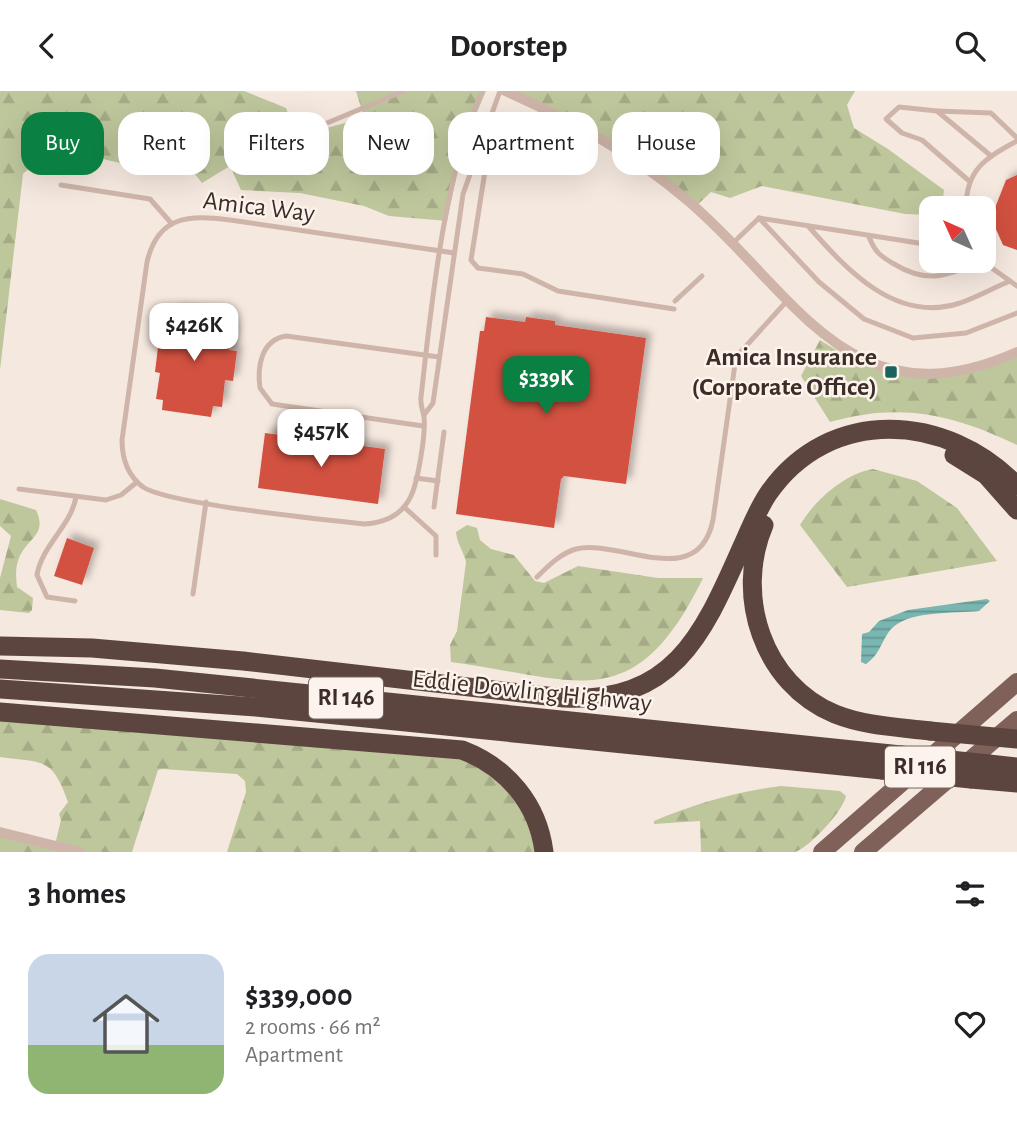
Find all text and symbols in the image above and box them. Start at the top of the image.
icon: back [28,27,66,65]
icon: search [951,27,989,65]
text: Doorstep [450,30,567,62]
chip: Buy [21,112,104,175]
chip: Rent [118,112,210,175]
chip: Filters [224,112,329,175]
chip: New [343,112,434,175]
chip: Apartment [448,112,598,175]
chip: House [612,112,720,175]
street label: Amica Way [202,187,316,227]
north arrow [919,196,996,273]
map controls [919,196,996,273]
pin: $426K [145,303,243,363]
text: $426K [165,314,223,337]
place label: Amica Insurance (Corporate Office) [692,344,877,400]
pin: $339K [497,357,595,416]
marker: Amica Insurance (Corporate Office) [883,364,899,380]
text: $339K [519,367,573,390]
pin: $457K [272,409,370,469]
text: $457K [293,420,349,443]
street label: Eddie Dowling Highway [411,665,653,717]
road number: RI 146 [309,677,383,719]
road number: RI 116 [885,747,955,787]
icon: filters [951,875,989,913]
text: 3 homes [28,879,126,909]
text: $339,000 [245,981,353,1011]
icon: home [84,982,168,1066]
icon: heart [951,1005,989,1043]
text: 2 rooms · 66 m² [245,1016,381,1039]
text: Apartment [245,1044,343,1067]

